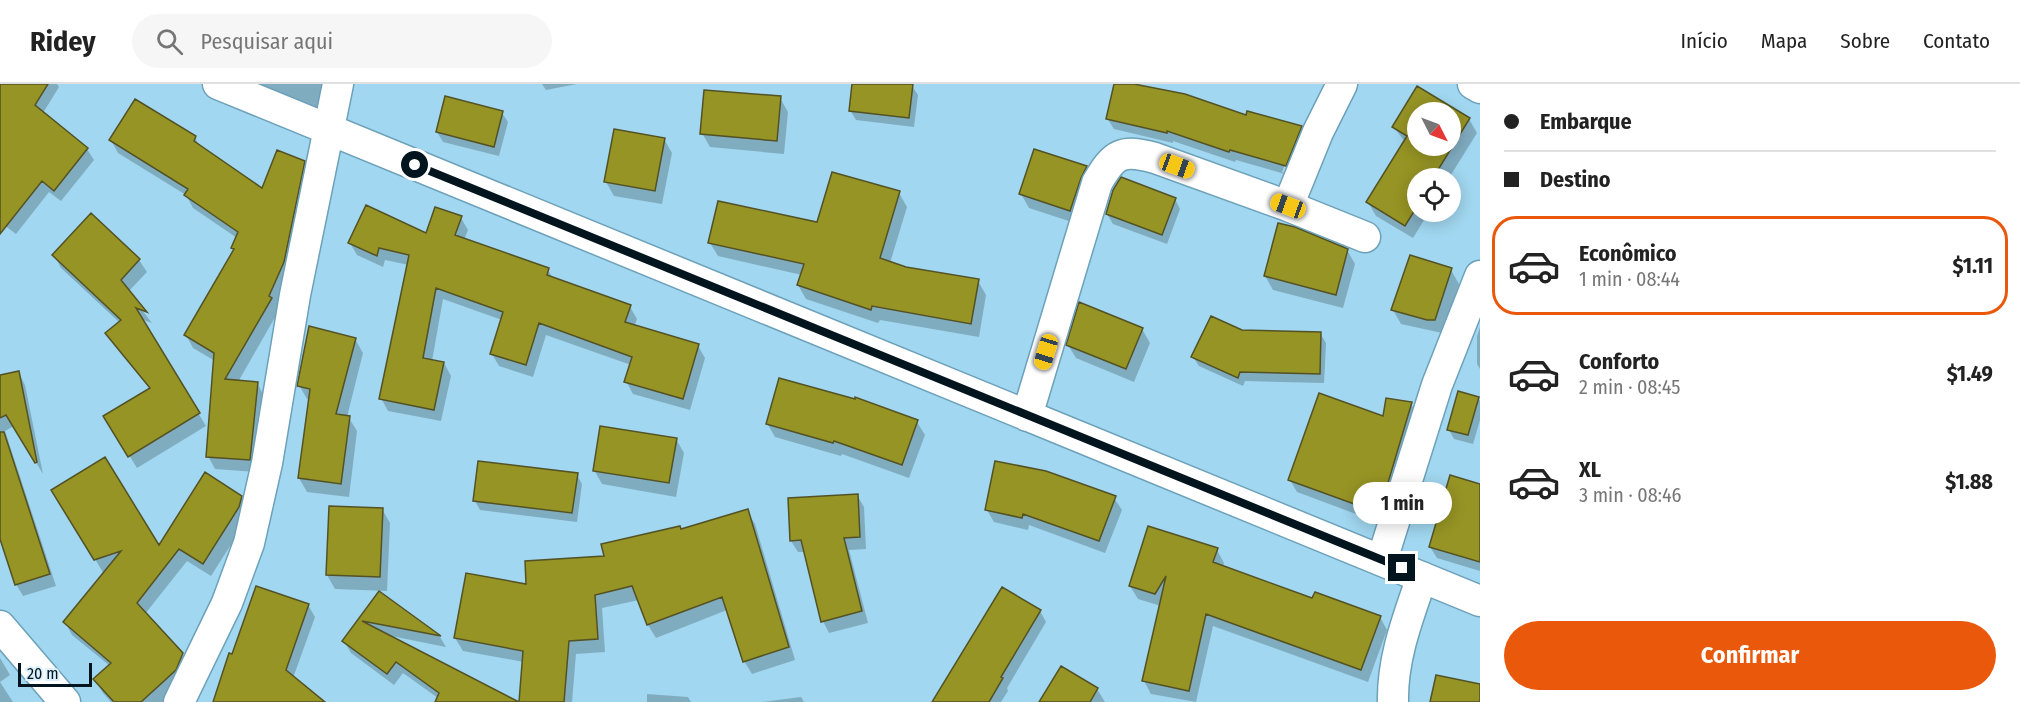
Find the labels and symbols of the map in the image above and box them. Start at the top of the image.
north arrow [1407,102,1461,156]
route start [401,151,428,178]
car [1157,151,1197,181]
car [1268,191,1308,221]
car [1032,332,1060,372]
callout: 1 min [1352,481,1452,523]
route end [1388,554,1415,581]
scale bar [18,660,92,688]

